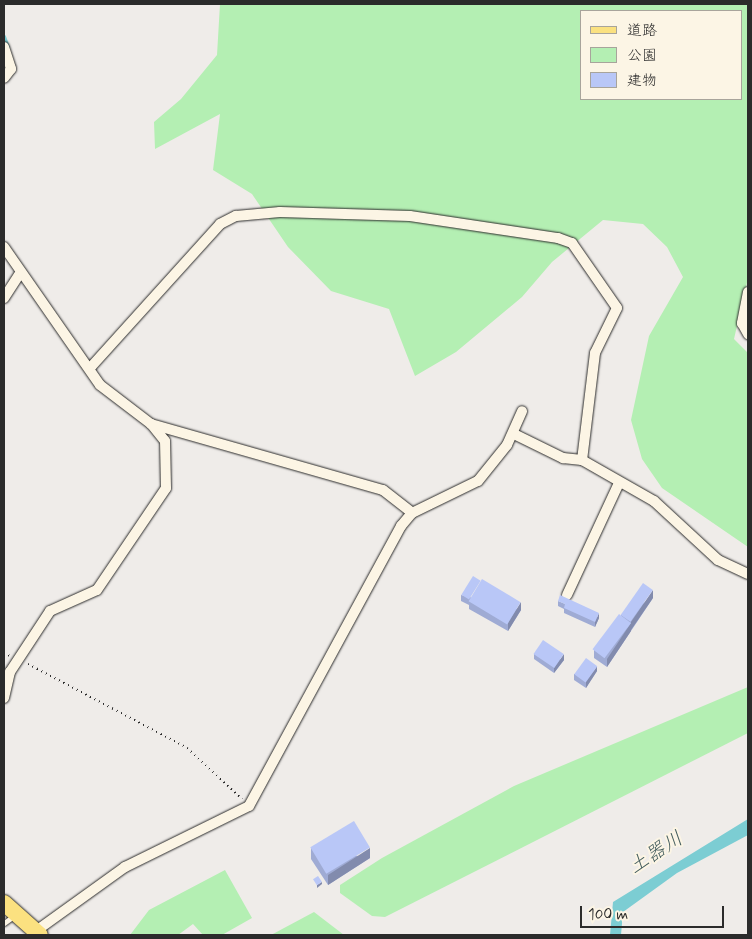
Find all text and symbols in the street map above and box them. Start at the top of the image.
legend [580,10,742,100]
text: 道路 [627,21,657,41]
text: 公園 [627,46,657,66]
text: 建物 [627,71,657,91]
water label: 土器川 [624,827,688,879]
scale bar [582,896,726,928]
text: 100 m [588,905,628,925]

